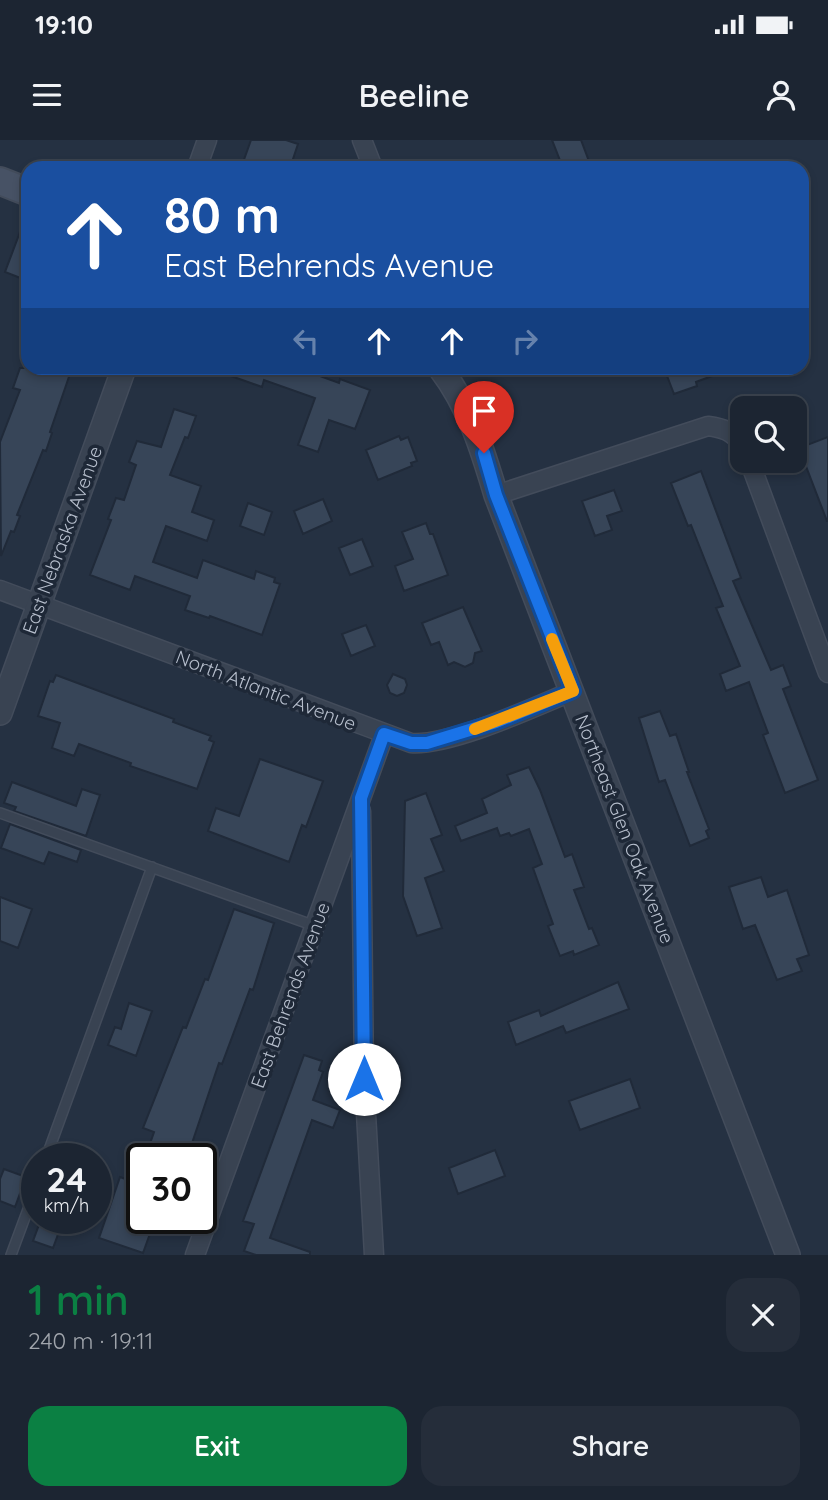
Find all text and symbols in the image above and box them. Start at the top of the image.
text: 19:10 [35,8,93,41]
text: Beeline [358,75,470,115]
icon: menu [28,76,66,114]
icon: person [762,76,800,114]
text: 80 m [164,184,280,245]
icon: ahead [49,189,140,280]
text: East Behrends Avenue [164,245,494,285]
icon: left [287,322,325,360]
icon: ahead [360,322,398,360]
icon: ahead [433,322,471,360]
icon: right [506,322,544,360]
pin [454,381,514,453]
icon: arrive [465,392,503,430]
map controls [730,396,807,473]
button: search [730,396,807,473]
street label: East Nebraska Avenue [17,443,107,637]
street label: North Atlantic Avenue [173,645,359,735]
street label: Northeast Glen Oak Avenue [570,711,680,947]
street label: East Behrends Avenue [245,899,335,1091]
position arrow [327,1042,401,1116]
speed limit sign: 30 [126,1143,217,1234]
text: 24 [46,1157,87,1201]
text: km/h [44,1194,89,1217]
text: 1 min [28,1273,129,1326]
button: close [726,1278,800,1352]
text: 240 m · 19:11 [28,1326,153,1355]
button: Exit [28,1406,407,1486]
button: Share [421,1406,800,1486]

